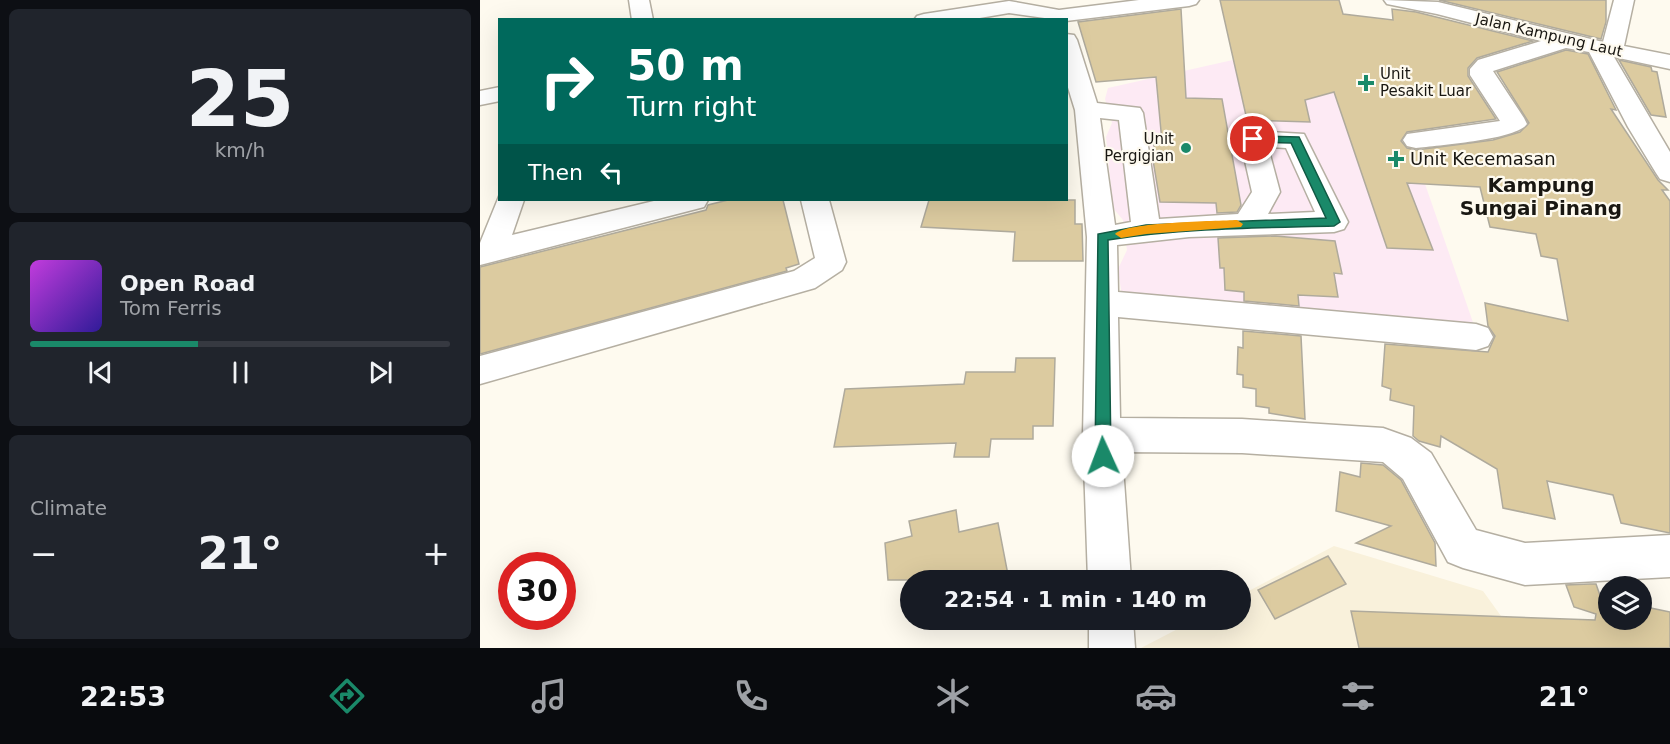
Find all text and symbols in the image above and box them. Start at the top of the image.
street label: Jalan Kampung Laut [1473,9,1624,61]
text: 50 m [627,41,744,90]
icon: right [528,42,606,120]
text: 25 [186,54,294,144]
place label: Unit Pesakit Luar [1380,65,1472,100]
marker: Unit Pesakit Luar [1357,74,1375,92]
text: Turn right [627,91,756,122]
pin [1227,113,1278,164]
icon: arrive [1236,122,1269,155]
place label: Unit Pergigian [1104,130,1174,165]
text: km/h [215,138,265,162]
marker: Unit Pergigian [1179,141,1193,155]
place label: Unit Kecemasan [1410,148,1556,169]
marker: Unit Kecemasan [1387,150,1405,168]
icon: left [595,156,628,189]
text: Then [528,160,583,185]
district label: Kampung Sungai Pinang [1460,173,1622,220]
text: Open Road [120,271,255,296]
text: Tom Ferris [120,296,222,320]
icon: previous [84,356,117,389]
icon: pause [224,356,257,389]
icon: next [364,356,397,389]
position arrow [1071,424,1135,488]
text: Climate [30,496,107,520]
text: 21° [197,527,283,580]
text: − [30,534,58,573]
text: + [422,534,450,573]
speed limit sign: 30 [498,552,576,630]
map controls [1598,576,1652,630]
button: layers [1598,576,1652,630]
text: 22:54 · 1 min · 140 m [944,587,1207,612]
icon: directions [326,675,368,717]
icon: music [528,675,570,717]
icon: phone [730,675,772,717]
icon: climate [932,675,974,717]
icon: car [1135,675,1177,717]
icon: filters [1337,675,1379,717]
text: 22:53 [80,681,166,712]
text: 21° [1539,681,1590,712]

